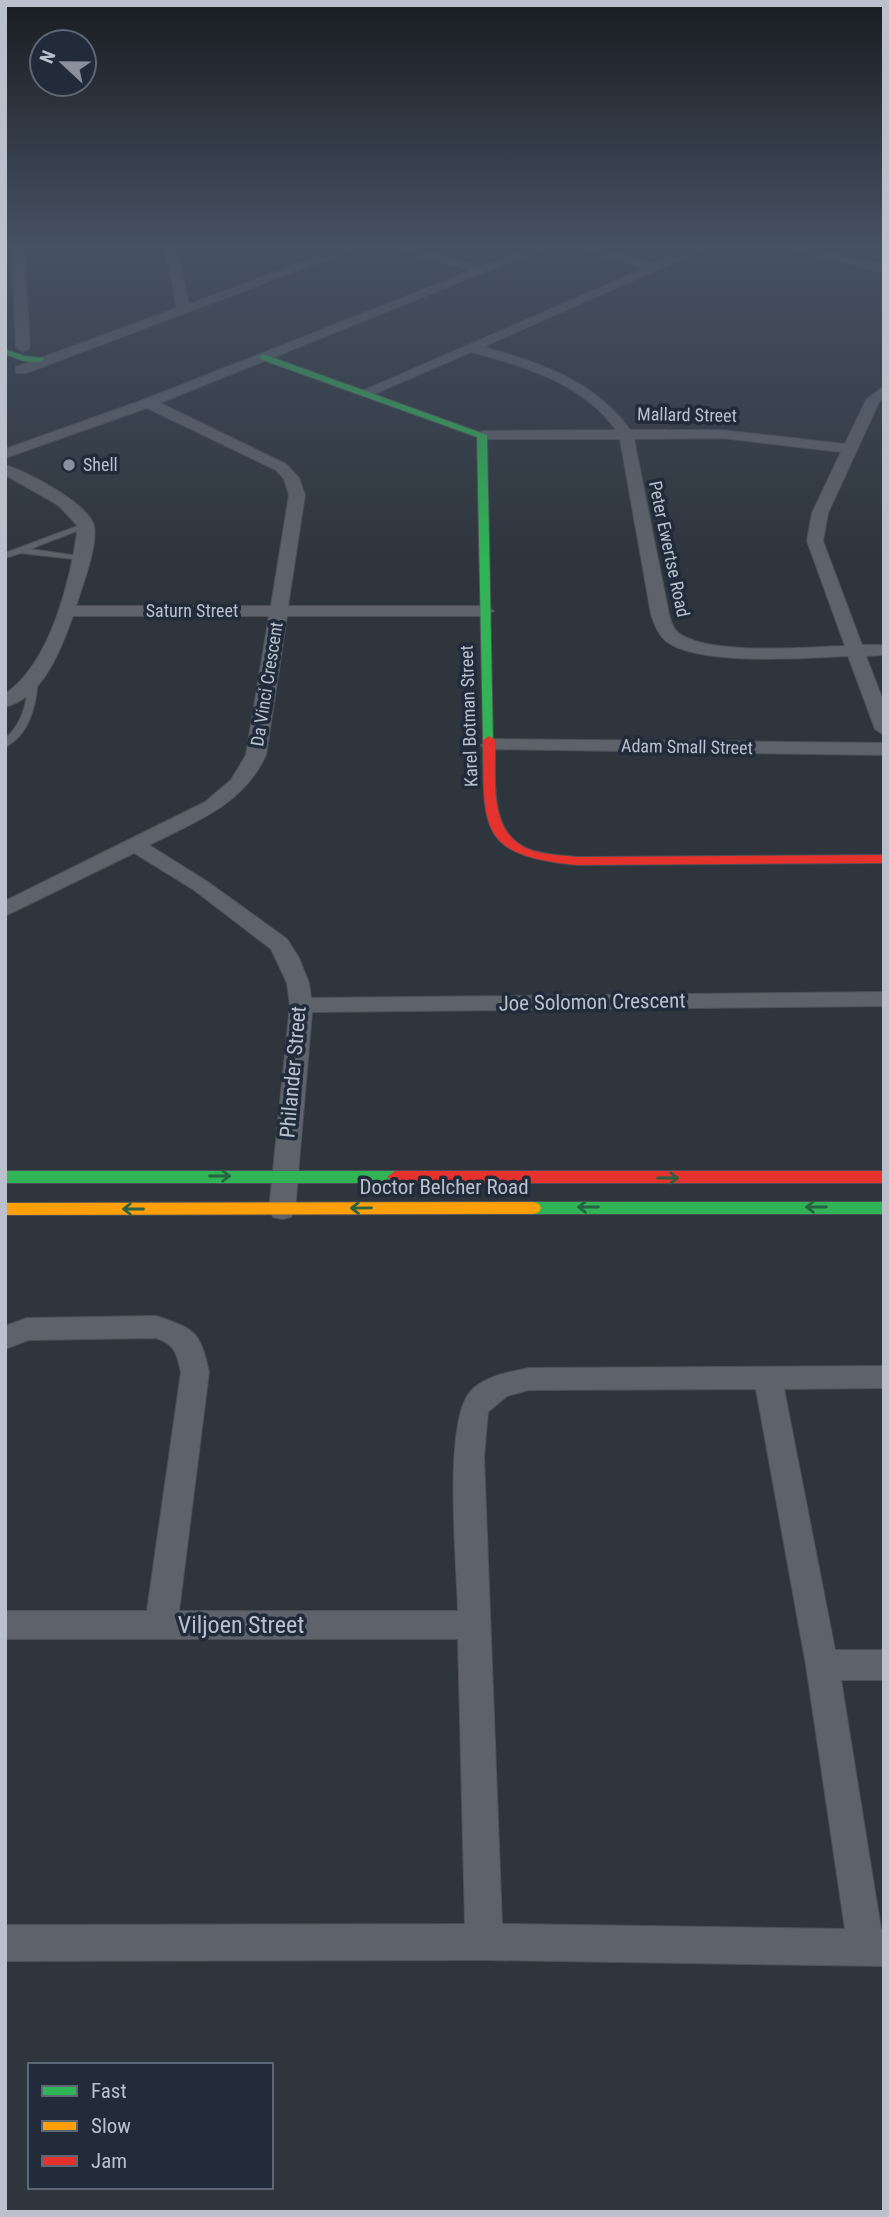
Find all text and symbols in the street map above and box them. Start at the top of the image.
north arrow [28,28,98,98]
text: N [35,47,61,67]
street label: Mallard Street [637,403,737,426]
place label: Shell [83,454,118,475]
marker: Shell [61,457,77,473]
street label: Peter Ewertse Road [645,479,694,619]
street label: Saturn Street [146,600,238,621]
street label: Da Vinci Crescent [246,620,287,748]
street label: Karel Botman Street [456,645,481,787]
street label: Adam Small Street [621,735,753,758]
street label: Joe Solomon Crescent [498,988,686,1016]
street label: Philander Street [275,1005,311,1139]
one-way arrow [209,1169,232,1183]
one-way arrow [657,1171,680,1185]
street label: Doctor Belcher Road [359,1175,529,1199]
one-way arrow [577,1200,600,1214]
one-way arrow [804,1200,827,1214]
one-way arrow [349,1201,372,1215]
one-way arrow [122,1202,145,1216]
street label: Viljoen Street [178,1611,304,1639]
legend [28,2063,273,2189]
text: Fast [91,2079,127,2103]
text: Slow [91,2114,131,2138]
text: Jam [91,2149,127,2173]

